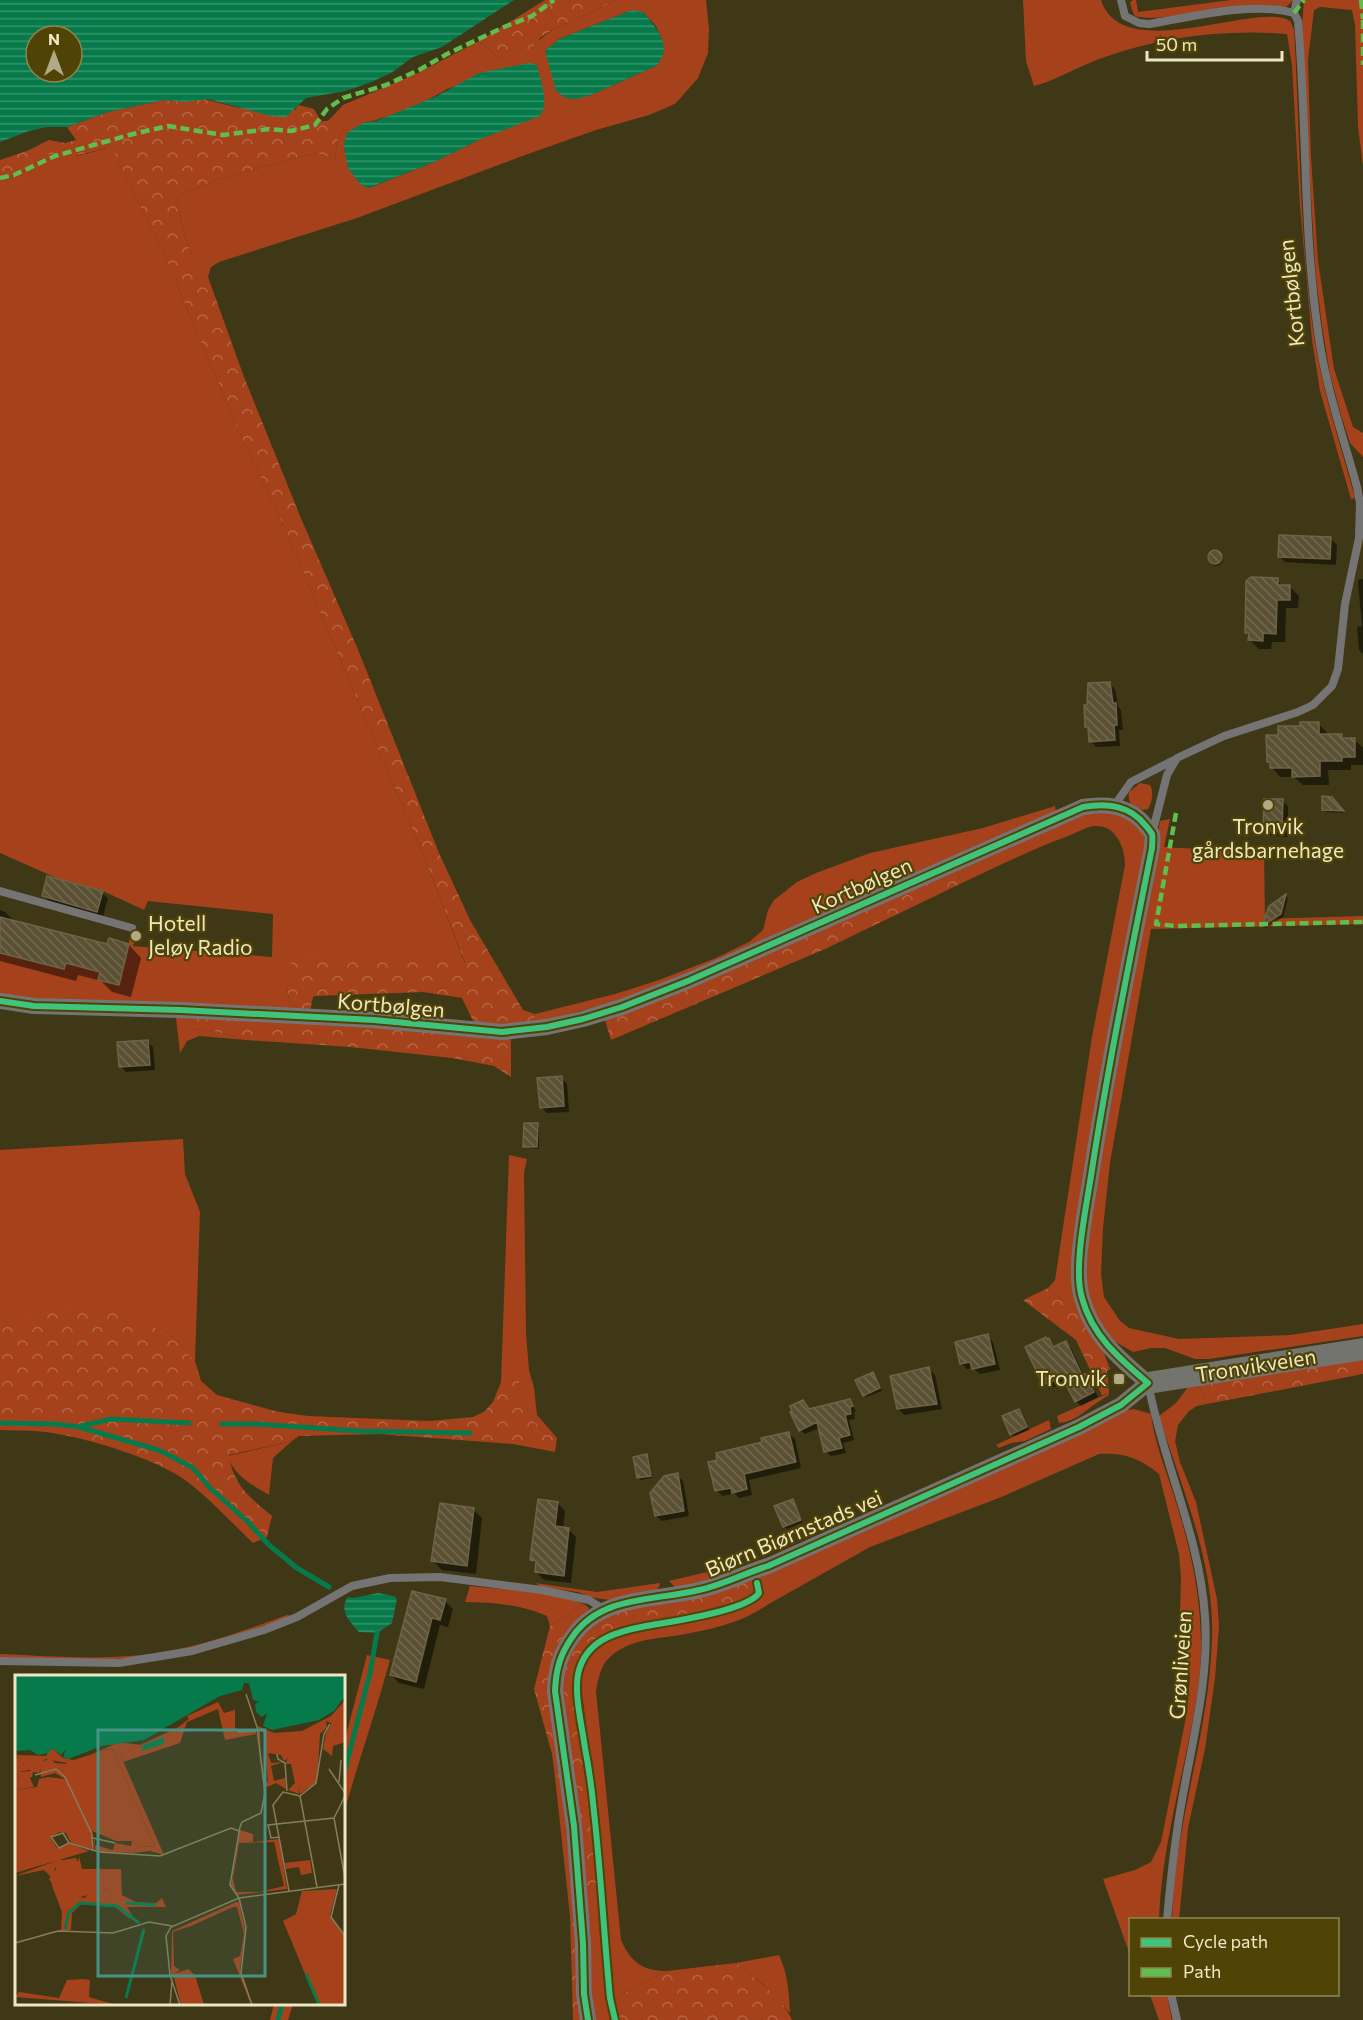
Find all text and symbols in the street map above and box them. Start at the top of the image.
north arrow [24,24,84,84]
scale bar [1147,24,1282,62]
text: N [48,29,60,48]
text: 50 m [1156,33,1197,55]
street label: Kortbølgen [1272,238,1309,348]
marker: Tronvik gårdsbarnehage [1261,798,1275,812]
place label: Tronvik gårdsbarnehage [1192,813,1344,862]
street label: Kortbølgen [807,851,916,918]
place label: Hotell Jeløy Radio [148,910,253,959]
marker: Hotell Jeløy Radio [129,929,143,943]
street label: Kortbølgen [337,987,446,1022]
street label: Tronvikveien [1194,1343,1318,1386]
place label: Tronvik [1035,1365,1107,1390]
marker: Tronvik [1112,1372,1126,1386]
street label: Biørn Biørnstads vei [701,1484,886,1581]
street label: Grønliveien [1163,1610,1196,1720]
inset map [15,1675,345,2005]
legend [1129,1918,1339,1996]
text: Cycle path [1183,1930,1268,1952]
text: Path [1183,1960,1221,1982]

